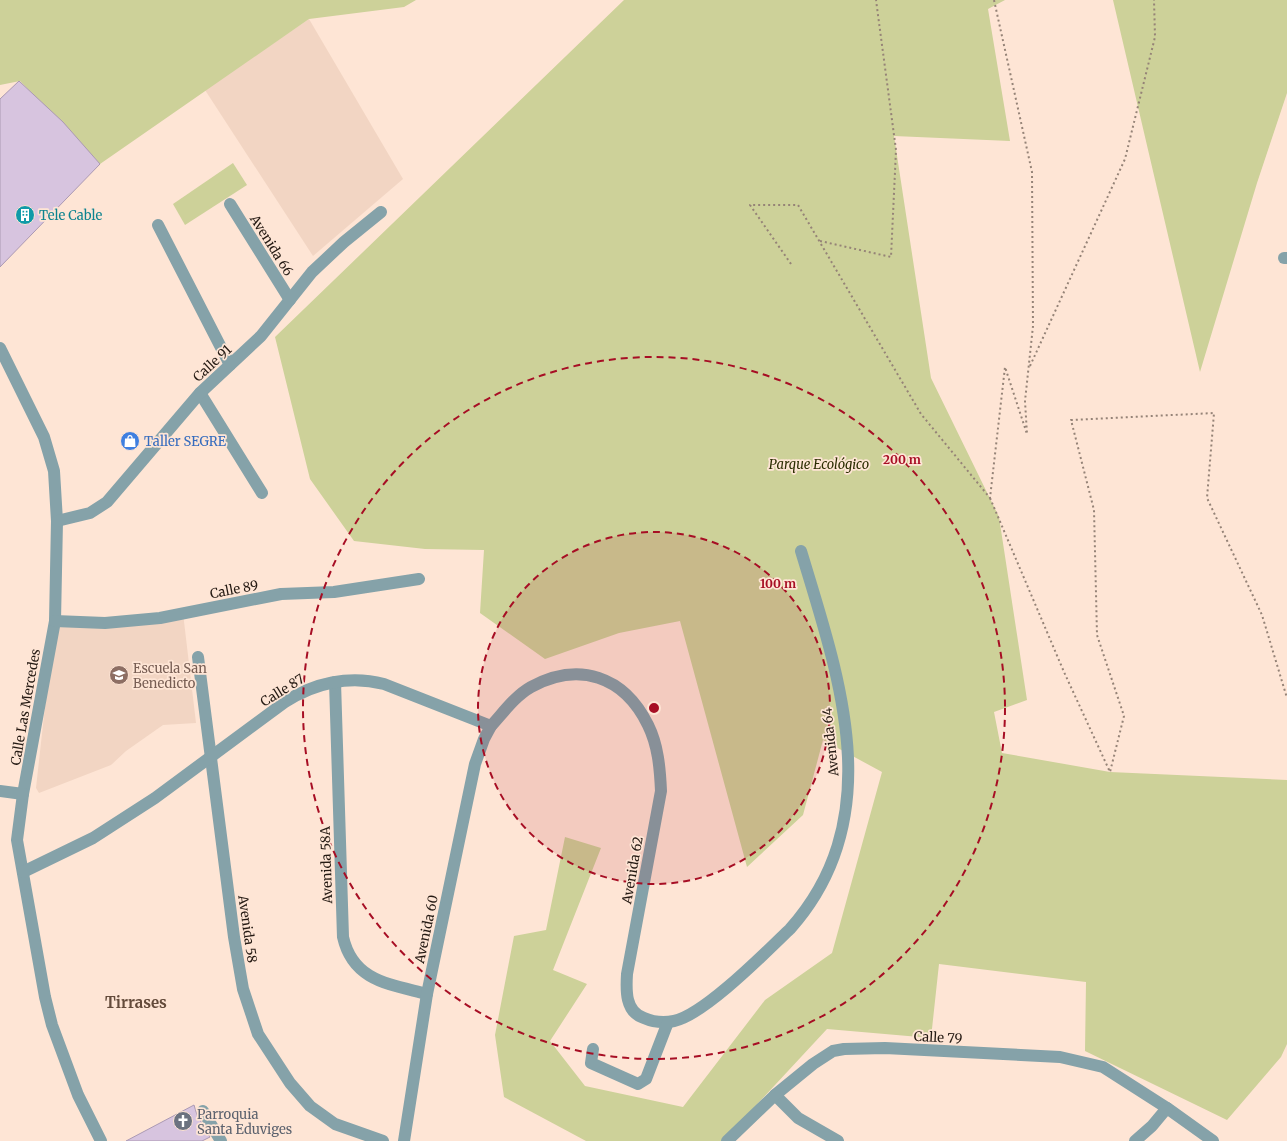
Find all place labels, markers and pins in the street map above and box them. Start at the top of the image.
building icon: Tele Cable [14,204,36,226]
place label: Tele Cable [39,207,102,224]
shop icon: Taller SEGRE [119,430,141,452]
place label: Taller SEGRE [144,433,227,450]
place label: Escuela San Benedicto [133,660,207,692]
school or university icon: Escuela San Benedicto [108,664,130,686]
centre of rings [647,701,661,715]
place label: Parroquia Santa Eduviges [197,1106,292,1138]
church icon: Parroquia Santa Eduviges [172,1110,194,1132]

